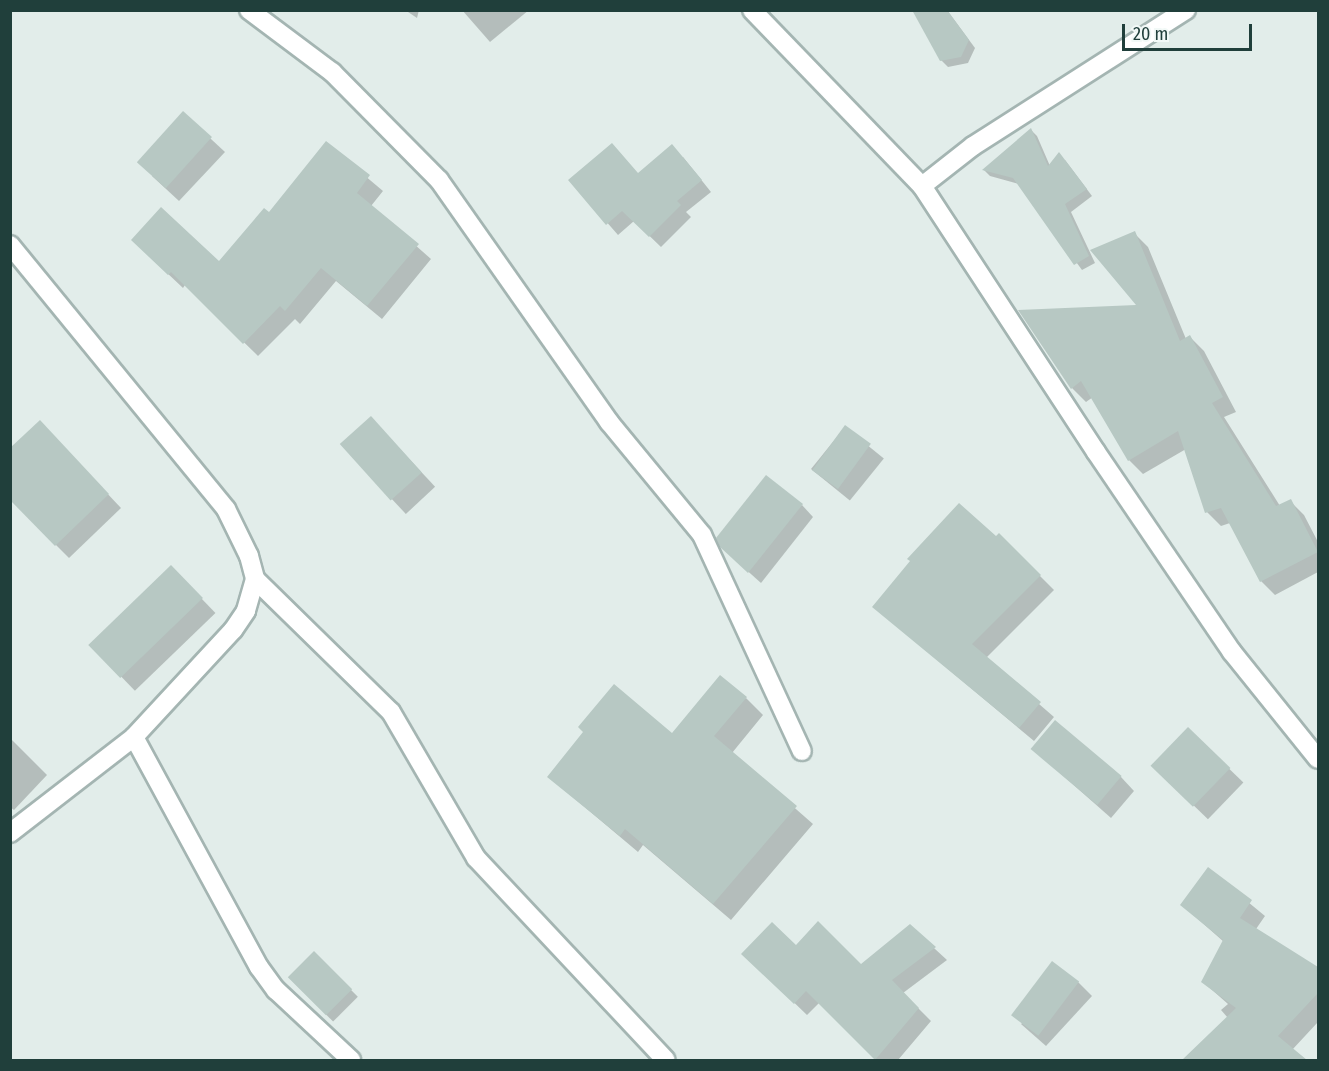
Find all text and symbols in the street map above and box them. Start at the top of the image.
scale bar [1125,12,1256,50]
text: 20 m [1133,23,1168,45]

